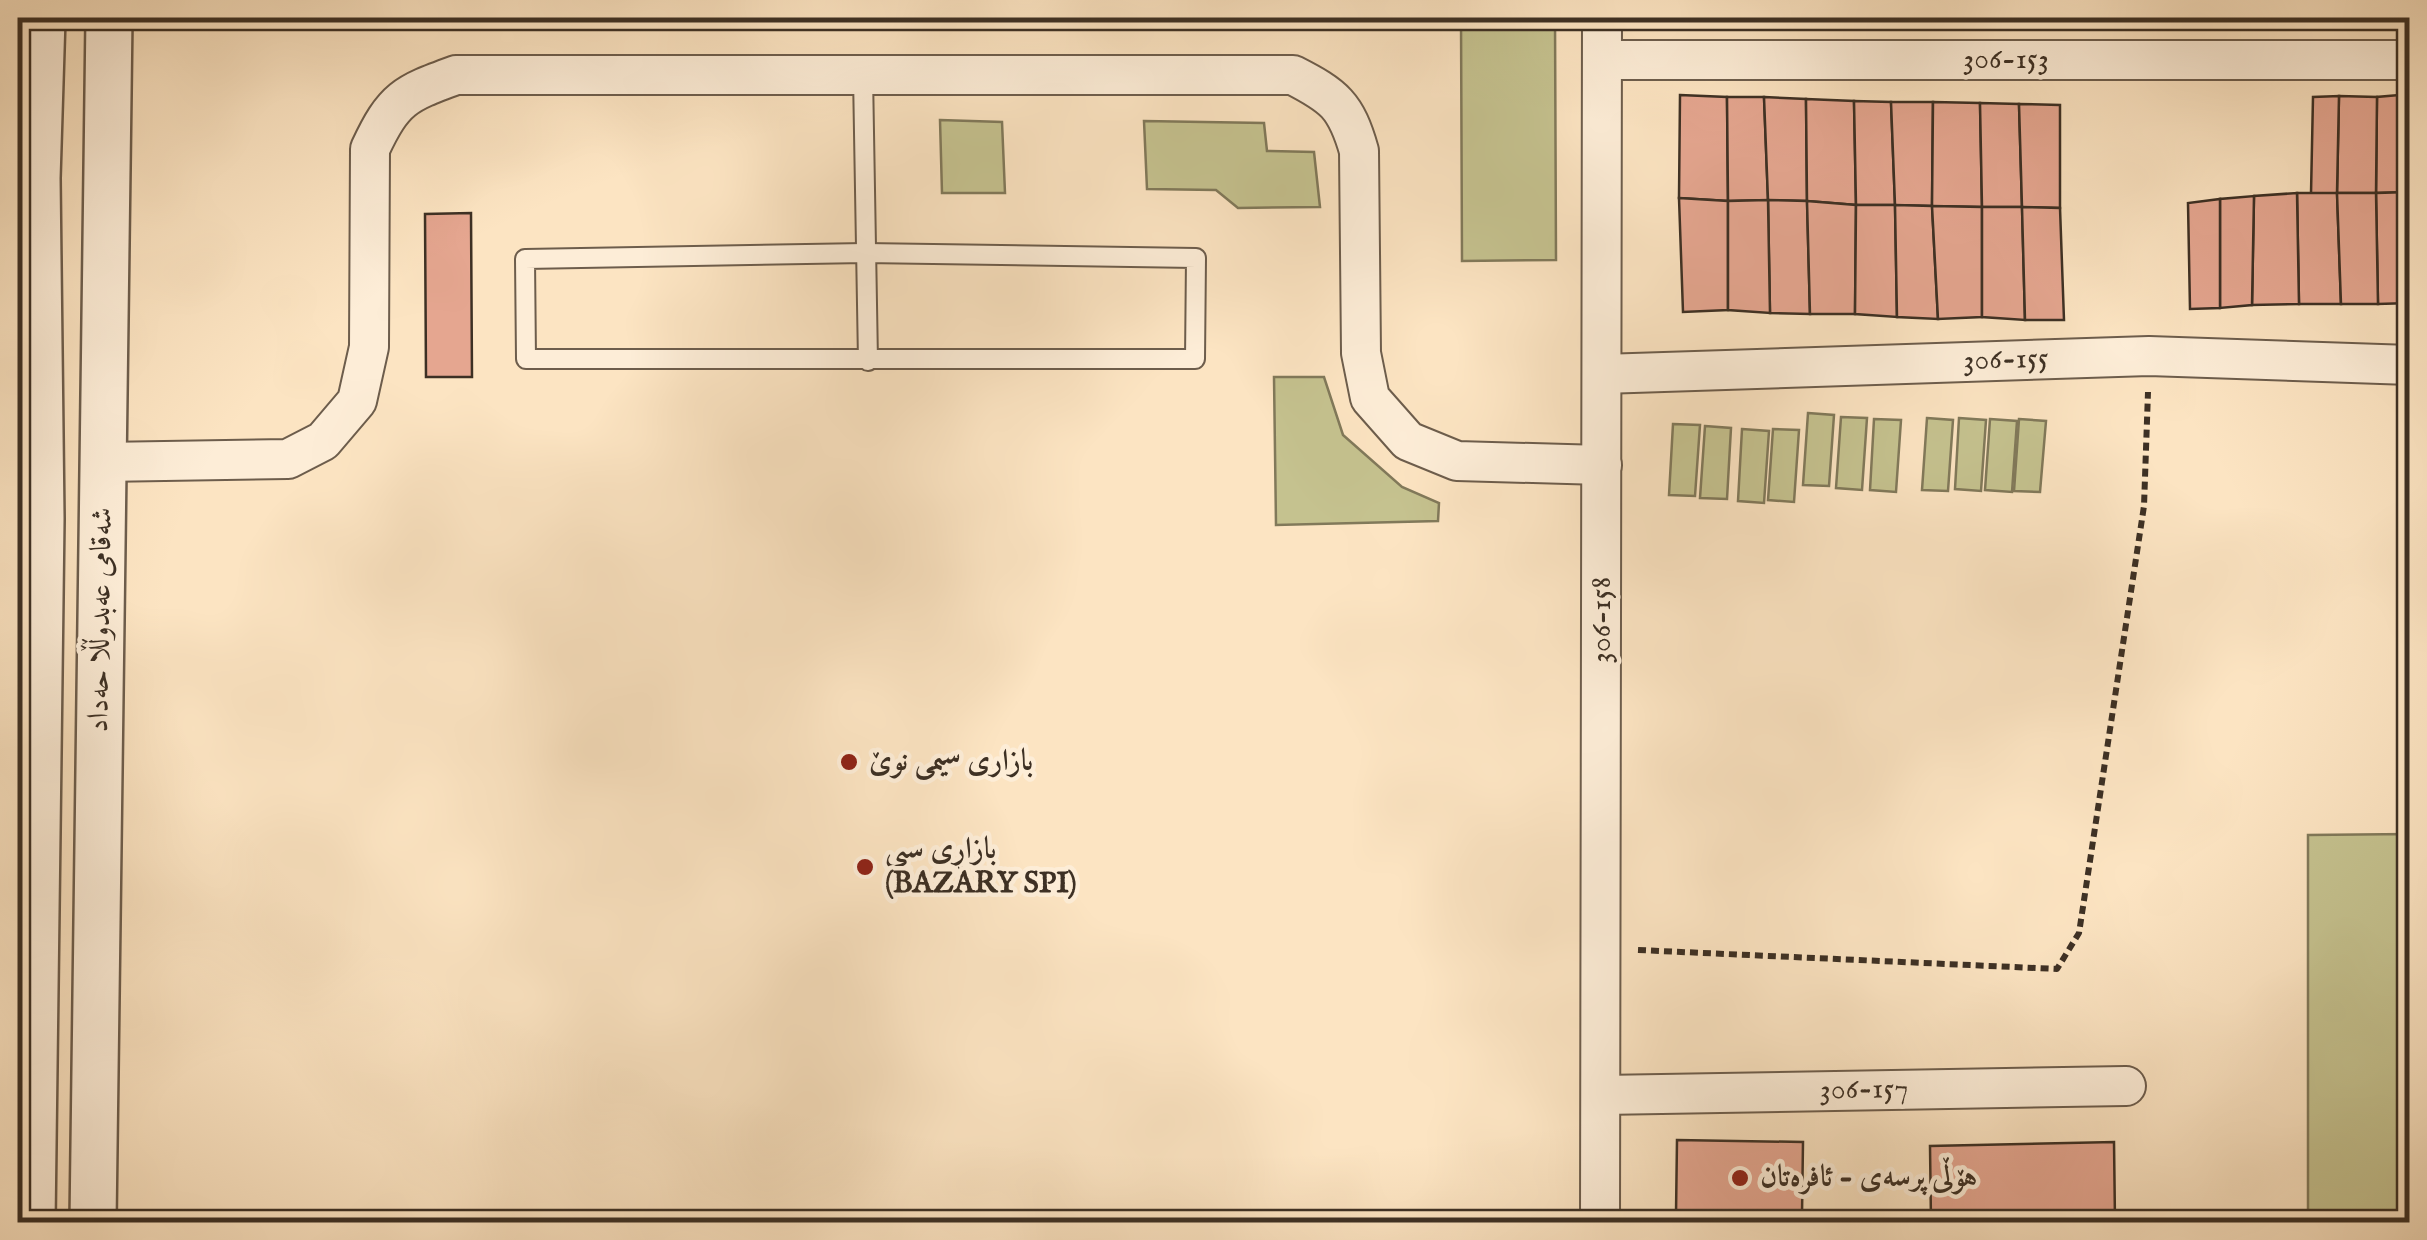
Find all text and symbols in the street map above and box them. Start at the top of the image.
street label: 306-153 [1963,41,2049,79]
street label: 306-155 [1963,340,2049,380]
street label: شەقامی عەبدوڵڵا حەداد [78,507,122,733]
street label: 306-158 [1583,577,1621,663]
place label: بازاری سیمی نوێ [869,743,1033,781]
marker: بازاری سیمی نوێ [838,751,860,773]
place label: بازاڕی سپی (BAZARY SPI) [885,831,1077,903]
marker: بازاڕی سپی (BAZARY SPI) [854,856,876,878]
street label: 306-157 [1819,1070,1909,1110]
place label: هۆڵی پرسەی - ئافرەتان [1760,1157,1977,1197]
marker: هۆڵی پرسەی - ئافرەتان [1729,1167,1751,1189]

